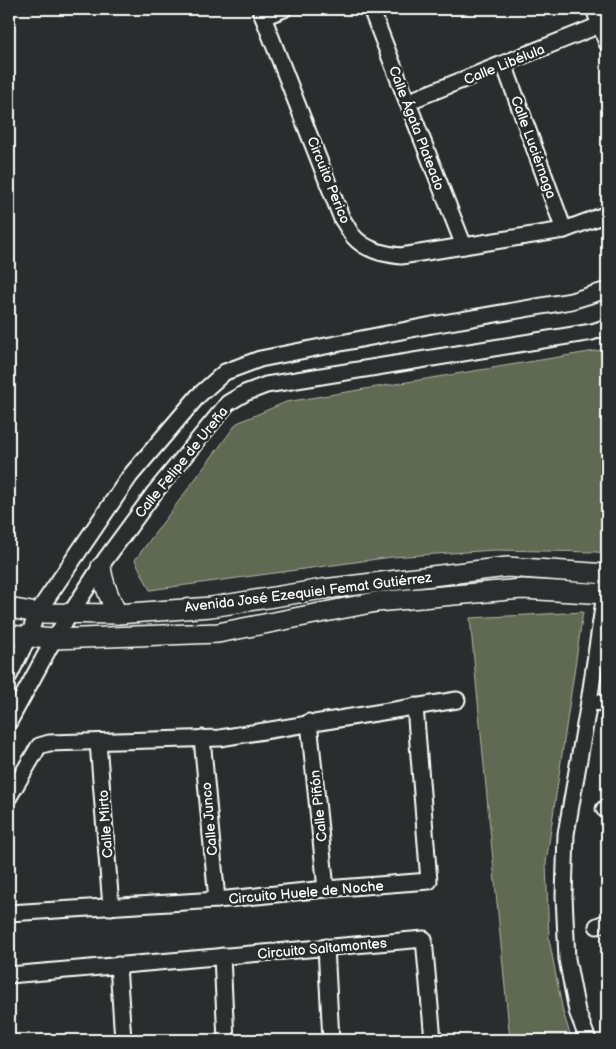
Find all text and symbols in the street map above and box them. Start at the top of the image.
street label: Calle Libélula [461,41,547,88]
street label: Calle Ágata Plateado [385,63,449,193]
street label: Calle Luciérnaga [507,94,560,201]
street label: Circuito Perico [303,134,354,226]
street label: Calle Felipe de Ureña [131,403,232,521]
street label: Avenida José Ezequiel Femat Gutiérrez [184,569,433,616]
street label: Calle Piñón [306,769,331,843]
street label: Calle Junco [198,781,221,856]
street label: Calle Mirto [95,789,116,859]
street label: Circuito Huele de Noche [228,877,384,908]
street label: Circuito Saltamontes [257,934,387,963]

